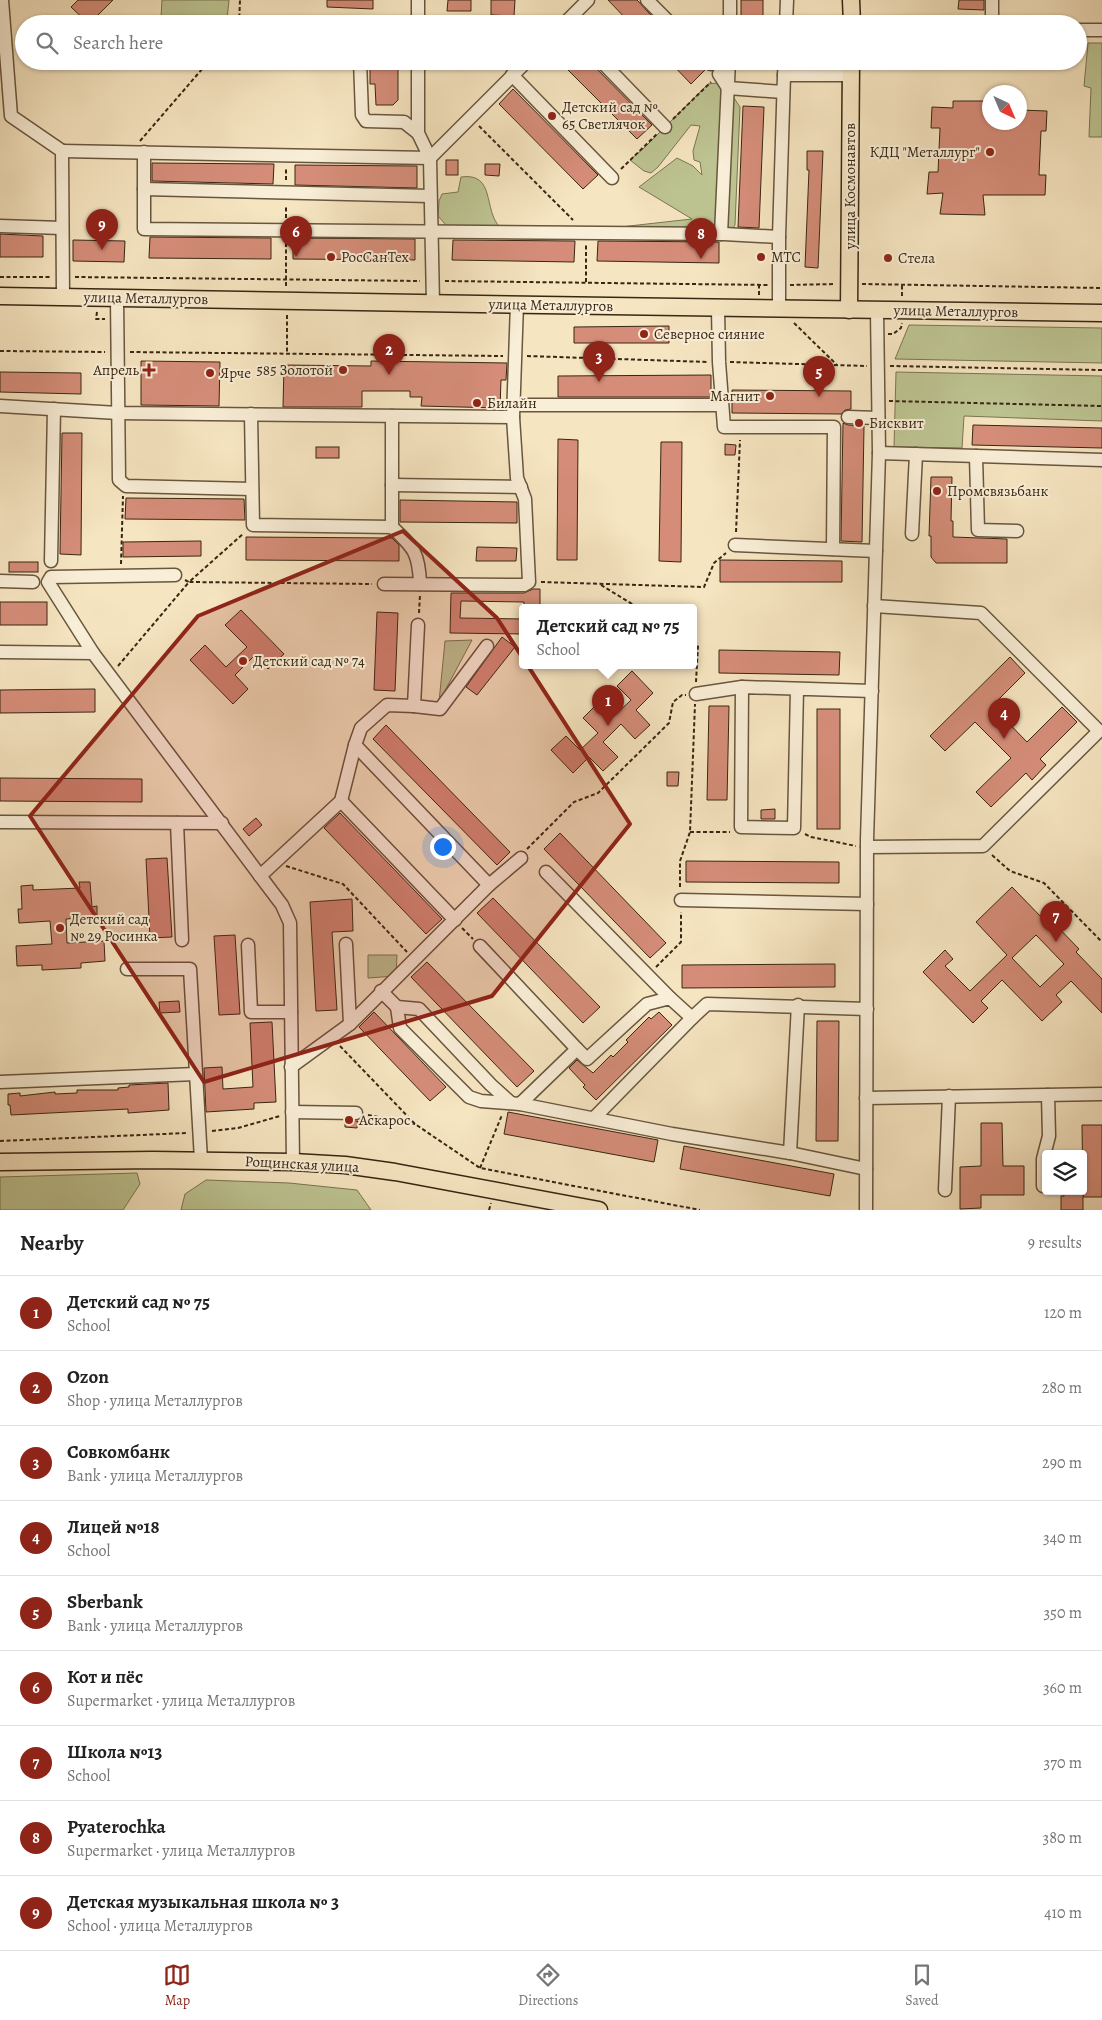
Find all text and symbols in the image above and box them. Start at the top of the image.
search box [15,15,1087,70]
icon: search [33,29,61,57]
text: Search here [73,30,163,56]
north arrow [982,85,1027,130]
place label: Детский сад № 65 Светлячок [562,97,658,134]
marker: Детский сад № 65 Светлячок [546,110,558,122]
street label: улица Космонавтов [840,123,860,250]
place label: КДЦ "Металлург" [869,142,980,162]
marker: КДЦ "Металлург" [984,146,996,158]
pin: 9 [86,209,118,250]
pin: 6 [280,216,312,257]
pin: 8 [685,218,717,259]
place label: РосСанТех [341,247,410,267]
place label: МТС [771,247,801,267]
place label: Стела [898,248,935,268]
marker: РосСанТех [325,251,337,263]
marker: МТС [755,251,767,263]
marker: Стела [882,252,894,264]
street label: улица Металлургов [83,287,208,309]
street label: улица Металлургов [488,294,613,316]
street label: улица Металлургов [893,300,1018,322]
place label: Северное сияние [654,324,765,344]
marker: Северное сияние [638,328,650,340]
pin: 2 [373,334,405,375]
pin: 3 [583,341,615,382]
pin: 5 [803,356,835,397]
place label: Апрель [92,360,139,380]
place label: 585 Золотой [256,360,333,380]
place label: Ярче [220,363,251,383]
marker: Апрель [143,364,155,376]
marker: 585 Золотой [337,364,349,376]
marker: Ярче [204,367,216,379]
place label: Магнит [710,386,760,406]
marker: Магнит [764,390,776,402]
place label: Билайн [487,393,537,413]
marker: Билайн [471,397,483,409]
place label: Бисквит [869,413,924,433]
marker: Бисквит [853,417,865,429]
place label: Промсвязьбанк [947,481,1049,501]
marker: Промсвязьбанк [931,485,943,497]
popup [519,604,697,669]
text: Детский сад № 75 [537,613,680,639]
text: School [537,639,580,661]
place label: Детский сад № 74 [253,651,365,671]
marker: Детский сад № 74 [237,655,249,667]
pin: 1 [592,685,624,726]
pin: 4 [988,698,1020,739]
your location [430,834,456,860]
pin: 7 [1040,901,1072,942]
place label: Детский сад № 29 Росинка [70,909,158,946]
marker: Детский сад № 29 Росинка [54,922,66,934]
place label: Аскарос [358,1110,410,1130]
marker: Аскарос [343,1114,355,1126]
map controls [1042,1150,1087,1195]
button: layers [1042,1150,1087,1195]
street label: Рощинская улица [244,1151,360,1177]
text: Nearby [20,1229,83,1257]
text: 9 results [1028,1232,1082,1254]
text: Детский сад № 75 [67,1289,210,1315]
text: 1 [33,1302,39,1324]
text: 120 m [1044,1302,1082,1324]
text: School [67,1315,110,1337]
text: Ozon [67,1364,109,1390]
text: 2 [32,1377,40,1399]
text: 280 m [1042,1377,1082,1399]
text: Shop · улица Металлургов [67,1390,243,1412]
text: Совкомбанк [67,1439,170,1465]
text: 3 [33,1452,39,1474]
text: 290 m [1042,1452,1082,1474]
text: Bank · улица Металлургов [67,1465,243,1487]
text: Лицей №18 [67,1514,160,1540]
text: 4 [32,1527,40,1549]
text: 340 m [1043,1527,1082,1549]
text: School [67,1540,110,1562]
text: Sberbank [67,1589,143,1615]
text: 5 [33,1602,39,1624]
text: 350 m [1043,1602,1082,1624]
text: Bank · улица Металлургов [67,1615,243,1637]
text: Кот и пёс [67,1664,143,1690]
text: 6 [32,1677,40,1699]
text: 360 m [1043,1677,1082,1699]
text: Supermarket · улица Металлургов [67,1690,295,1712]
text: Школа №13 [67,1739,163,1765]
text: 7 [33,1752,39,1774]
text: 370 m [1044,1752,1082,1774]
text: School [67,1765,110,1787]
text: Pyaterochka [67,1814,166,1840]
text: 8 [32,1827,40,1849]
text: 380 m [1043,1827,1082,1849]
text: Supermarket · улица Металлургов [67,1840,295,1862]
text: Детская музыкальная школа № 3 [67,1889,339,1915]
text: 9 [32,1902,40,1924]
text: 410 m [1044,1902,1082,1924]
text: School · улица Металлургов [67,1915,253,1937]
tab: Map [163,1961,191,2010]
tab: Directions [518,1961,578,2010]
tab: Saved [905,1961,939,2010]

